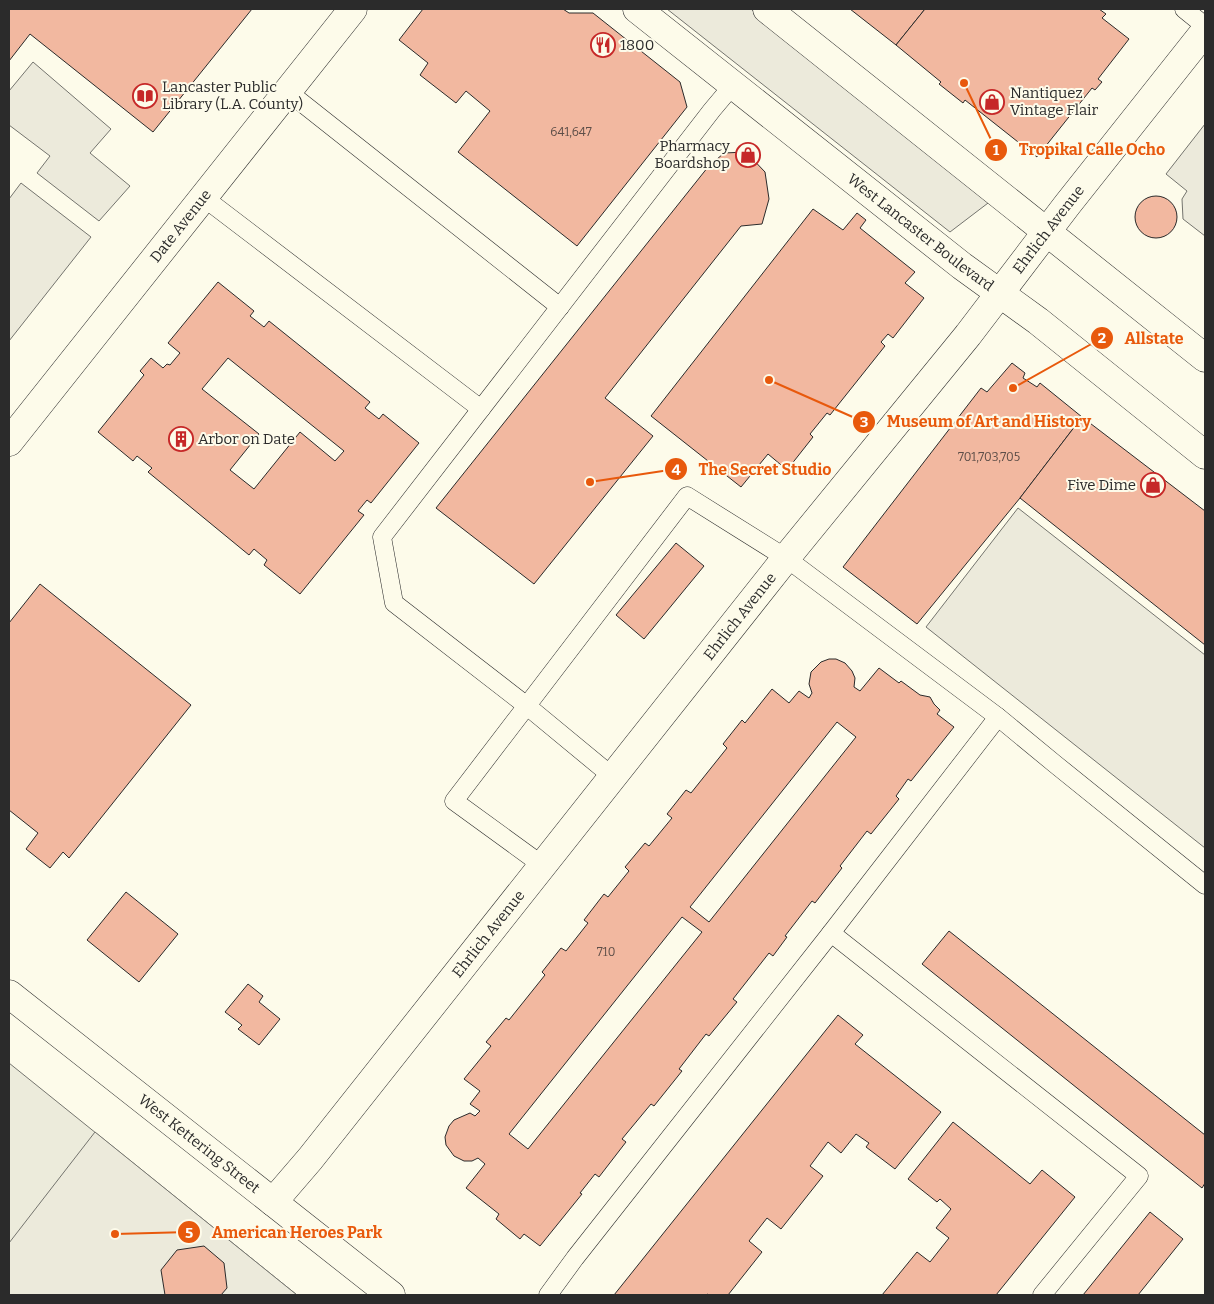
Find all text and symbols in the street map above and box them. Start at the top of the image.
restaurant icon: 1800 [590,32,616,58]
place label: 1800 [620,36,654,54]
place label: Lancaster Public Library (L.A. County) [162,78,303,113]
library icon: Lancaster Public Library (L.A. County) [132,83,158,109]
place label: Nantiquez Vintage Flair [1010,84,1099,119]
shop icon: Nantiquez Vintage Flair [979,89,1005,115]
house number: 641,647 [550,125,592,139]
callout: Tropikal Calle Ocho [983,134,1175,165]
place label: Pharmacy Boardshop [654,137,730,172]
text: Tropikal Calle Ocho [1019,140,1165,159]
text: 1 [993,141,1000,159]
shop icon: Pharmacy Boardshop [735,142,761,168]
street label: West Lancaster Boulevard [844,170,997,295]
street label: Ehrlich Avenue [1009,182,1088,277]
street label: Date Avenue [146,186,215,266]
callout: Allstate [1090,323,1194,354]
text: 2 [1098,329,1106,347]
text: Allstate [1124,329,1184,348]
callout: Museum of Art and History [852,406,1101,437]
text: Museum of Art and History [887,412,1091,431]
text: 3 [860,413,868,431]
building icon: Arbor on Date [168,426,194,452]
place label: Arbor on Date [198,430,295,448]
house number: 701,703,705 [958,450,1020,464]
callout: The Secret Studio [664,454,842,485]
text: The Secret Studio [699,460,831,479]
text: 4 [671,461,681,479]
shop icon: Five Dime [1140,472,1166,498]
place label: Five Dime [1067,476,1136,494]
street label: Ehrlich Avenue [700,569,780,664]
street label: Ehrlich Avenue [448,887,528,981]
house number: 710 [597,945,615,959]
street label: West Kettering Street [135,1090,264,1197]
callout: American Heroes Park [177,1217,392,1248]
text: American Heroes Park [212,1223,383,1242]
text: 5 [185,1224,193,1242]

